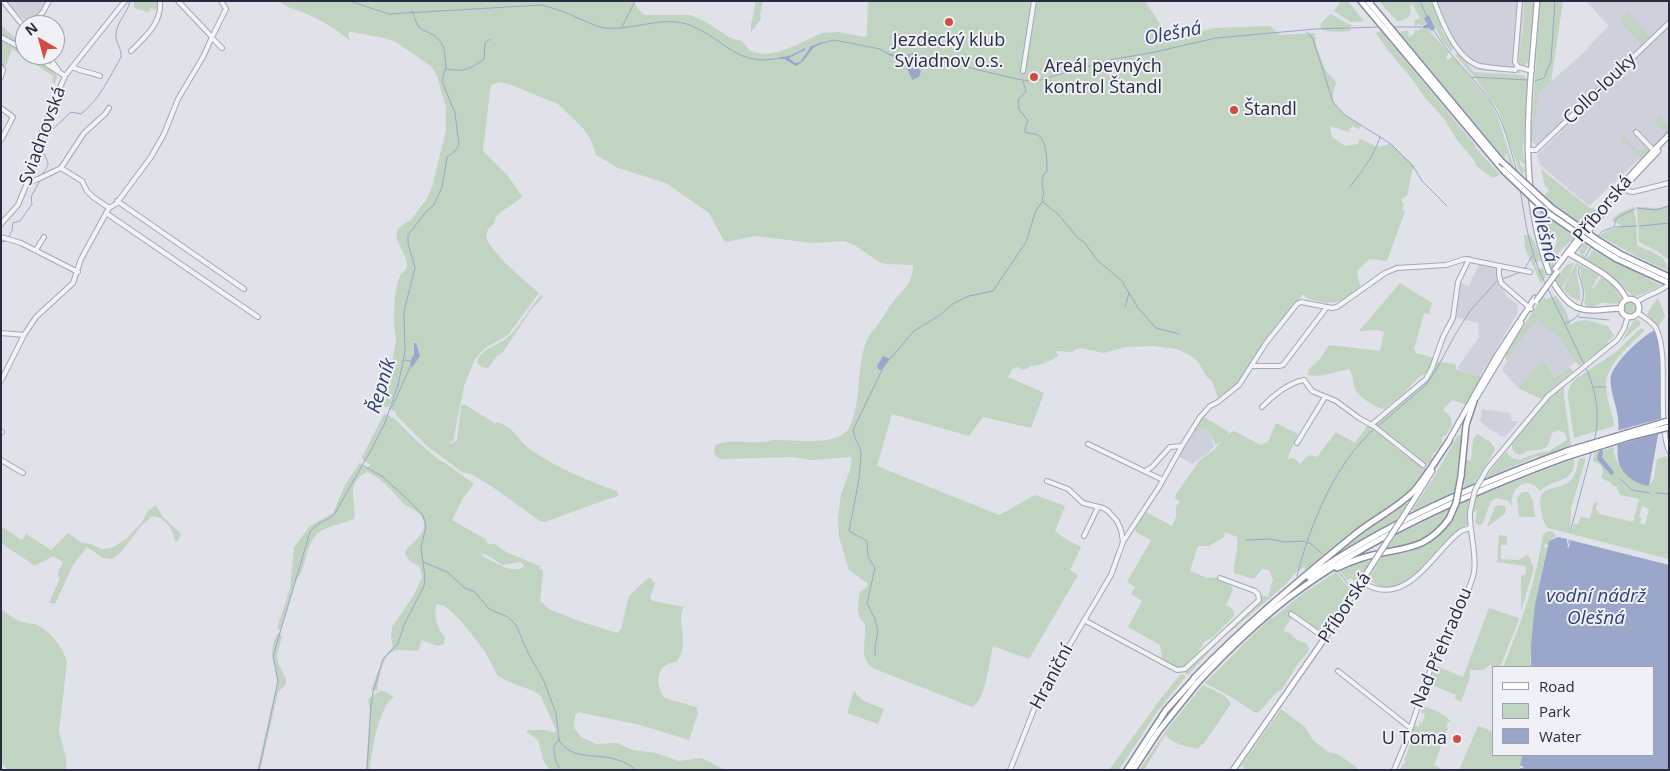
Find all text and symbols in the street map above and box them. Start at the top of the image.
north arrow [15,15,65,65]
marker: Jezdecký klub Sviadnov o.s. [943,16,955,28]
water label: Olešná [1142,17,1204,51]
text: N [21,18,41,40]
place label: Jezdecký klub Sviadnov o.s. [893,30,1005,72]
street label: Collo-louky [1559,49,1641,129]
place label: Areál pevných kontrol Štandl [1044,56,1162,98]
marker: Areál pevných kontrol Štandl [1028,71,1040,83]
street label: Sviadnovská [15,84,71,188]
place label: Štandl [1244,99,1297,121]
marker: Štandl [1228,104,1240,116]
street label: Příborská [1569,171,1637,247]
water label: Olešná [1526,203,1562,265]
water label: Řepník [363,356,401,416]
street label: Příborská [1314,569,1376,647]
street label: Nad Přehradou [1407,584,1477,712]
water label: vodní nádrž Olešná [1546,586,1646,630]
street label: Hraniční [1026,641,1078,713]
legend [1492,666,1655,756]
text: Road [1539,676,1575,696]
text: Park [1539,701,1570,721]
text: Water [1539,726,1581,746]
place label: U Toma [1382,728,1447,750]
marker: U Toma [1451,733,1463,745]

